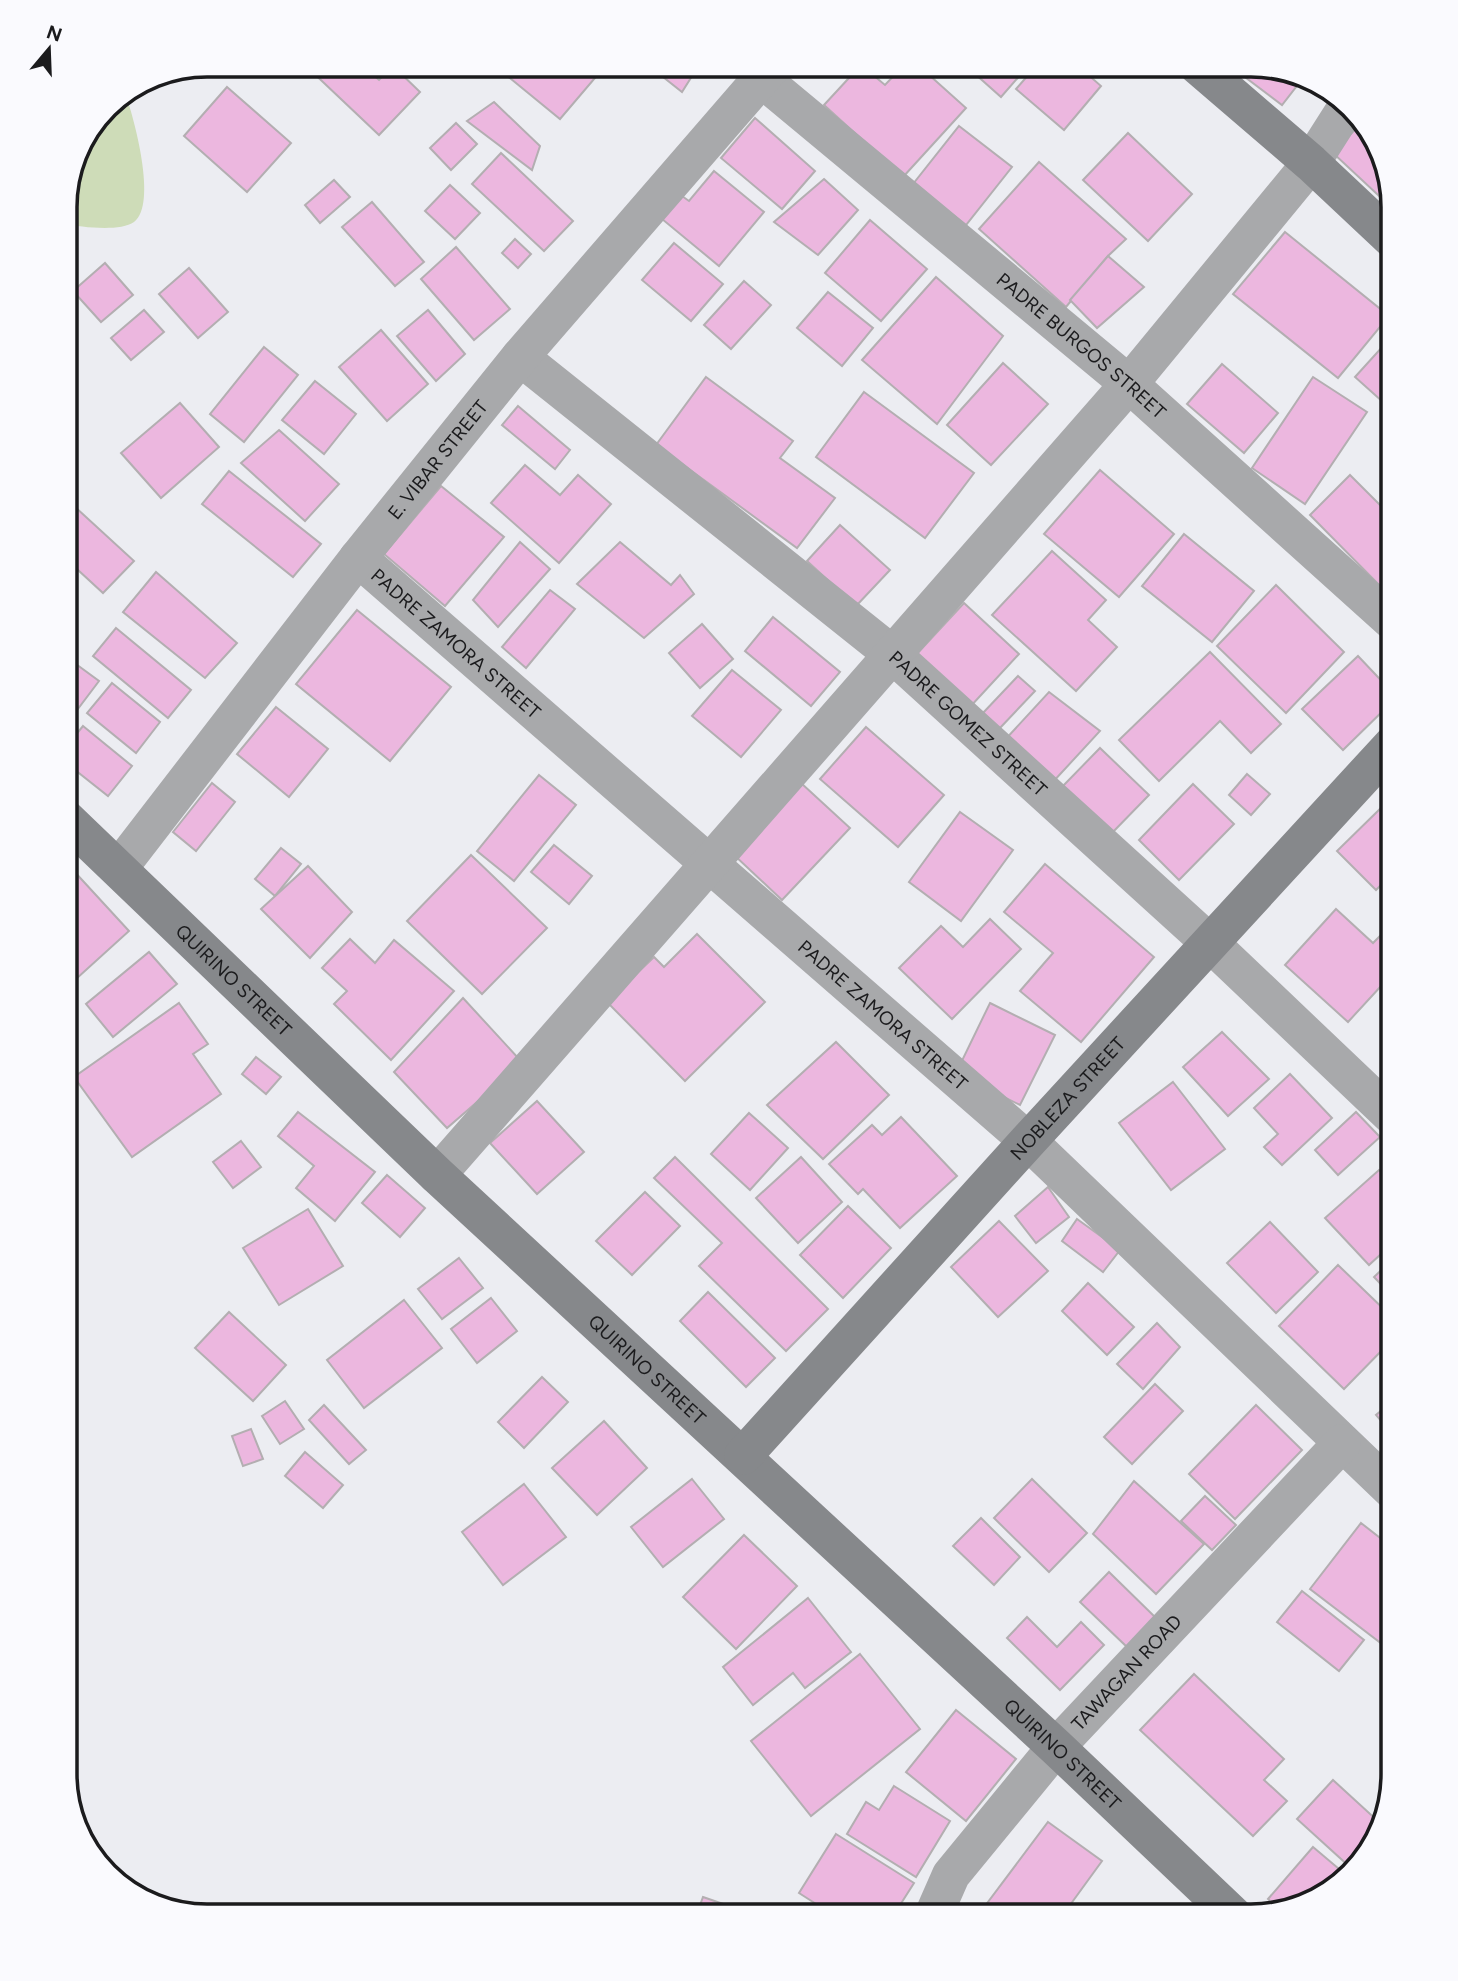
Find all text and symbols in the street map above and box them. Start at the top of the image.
north arrow [14,14,84,84]
text: N [44,20,65,47]
street label: PADRE BURGOS STREET [992,268,1171,424]
street label: E. VIBAR STREET [383,395,493,524]
street label: PADRE ZAMORA STREET [366,564,546,724]
street label: PADRE GOMEZ STREET [884,646,1052,802]
street label: QUIRINO STREET [171,920,297,1042]
street label: PADRE ZAMORA STREET [793,935,973,1096]
street label: NOBLEZA STREET [1006,1032,1130,1165]
street label: QUIRINO STREET [583,1310,711,1430]
street label: TAWAGAN ROAD [1067,1610,1187,1735]
street label: QUIRINO STREET [999,1694,1126,1815]

